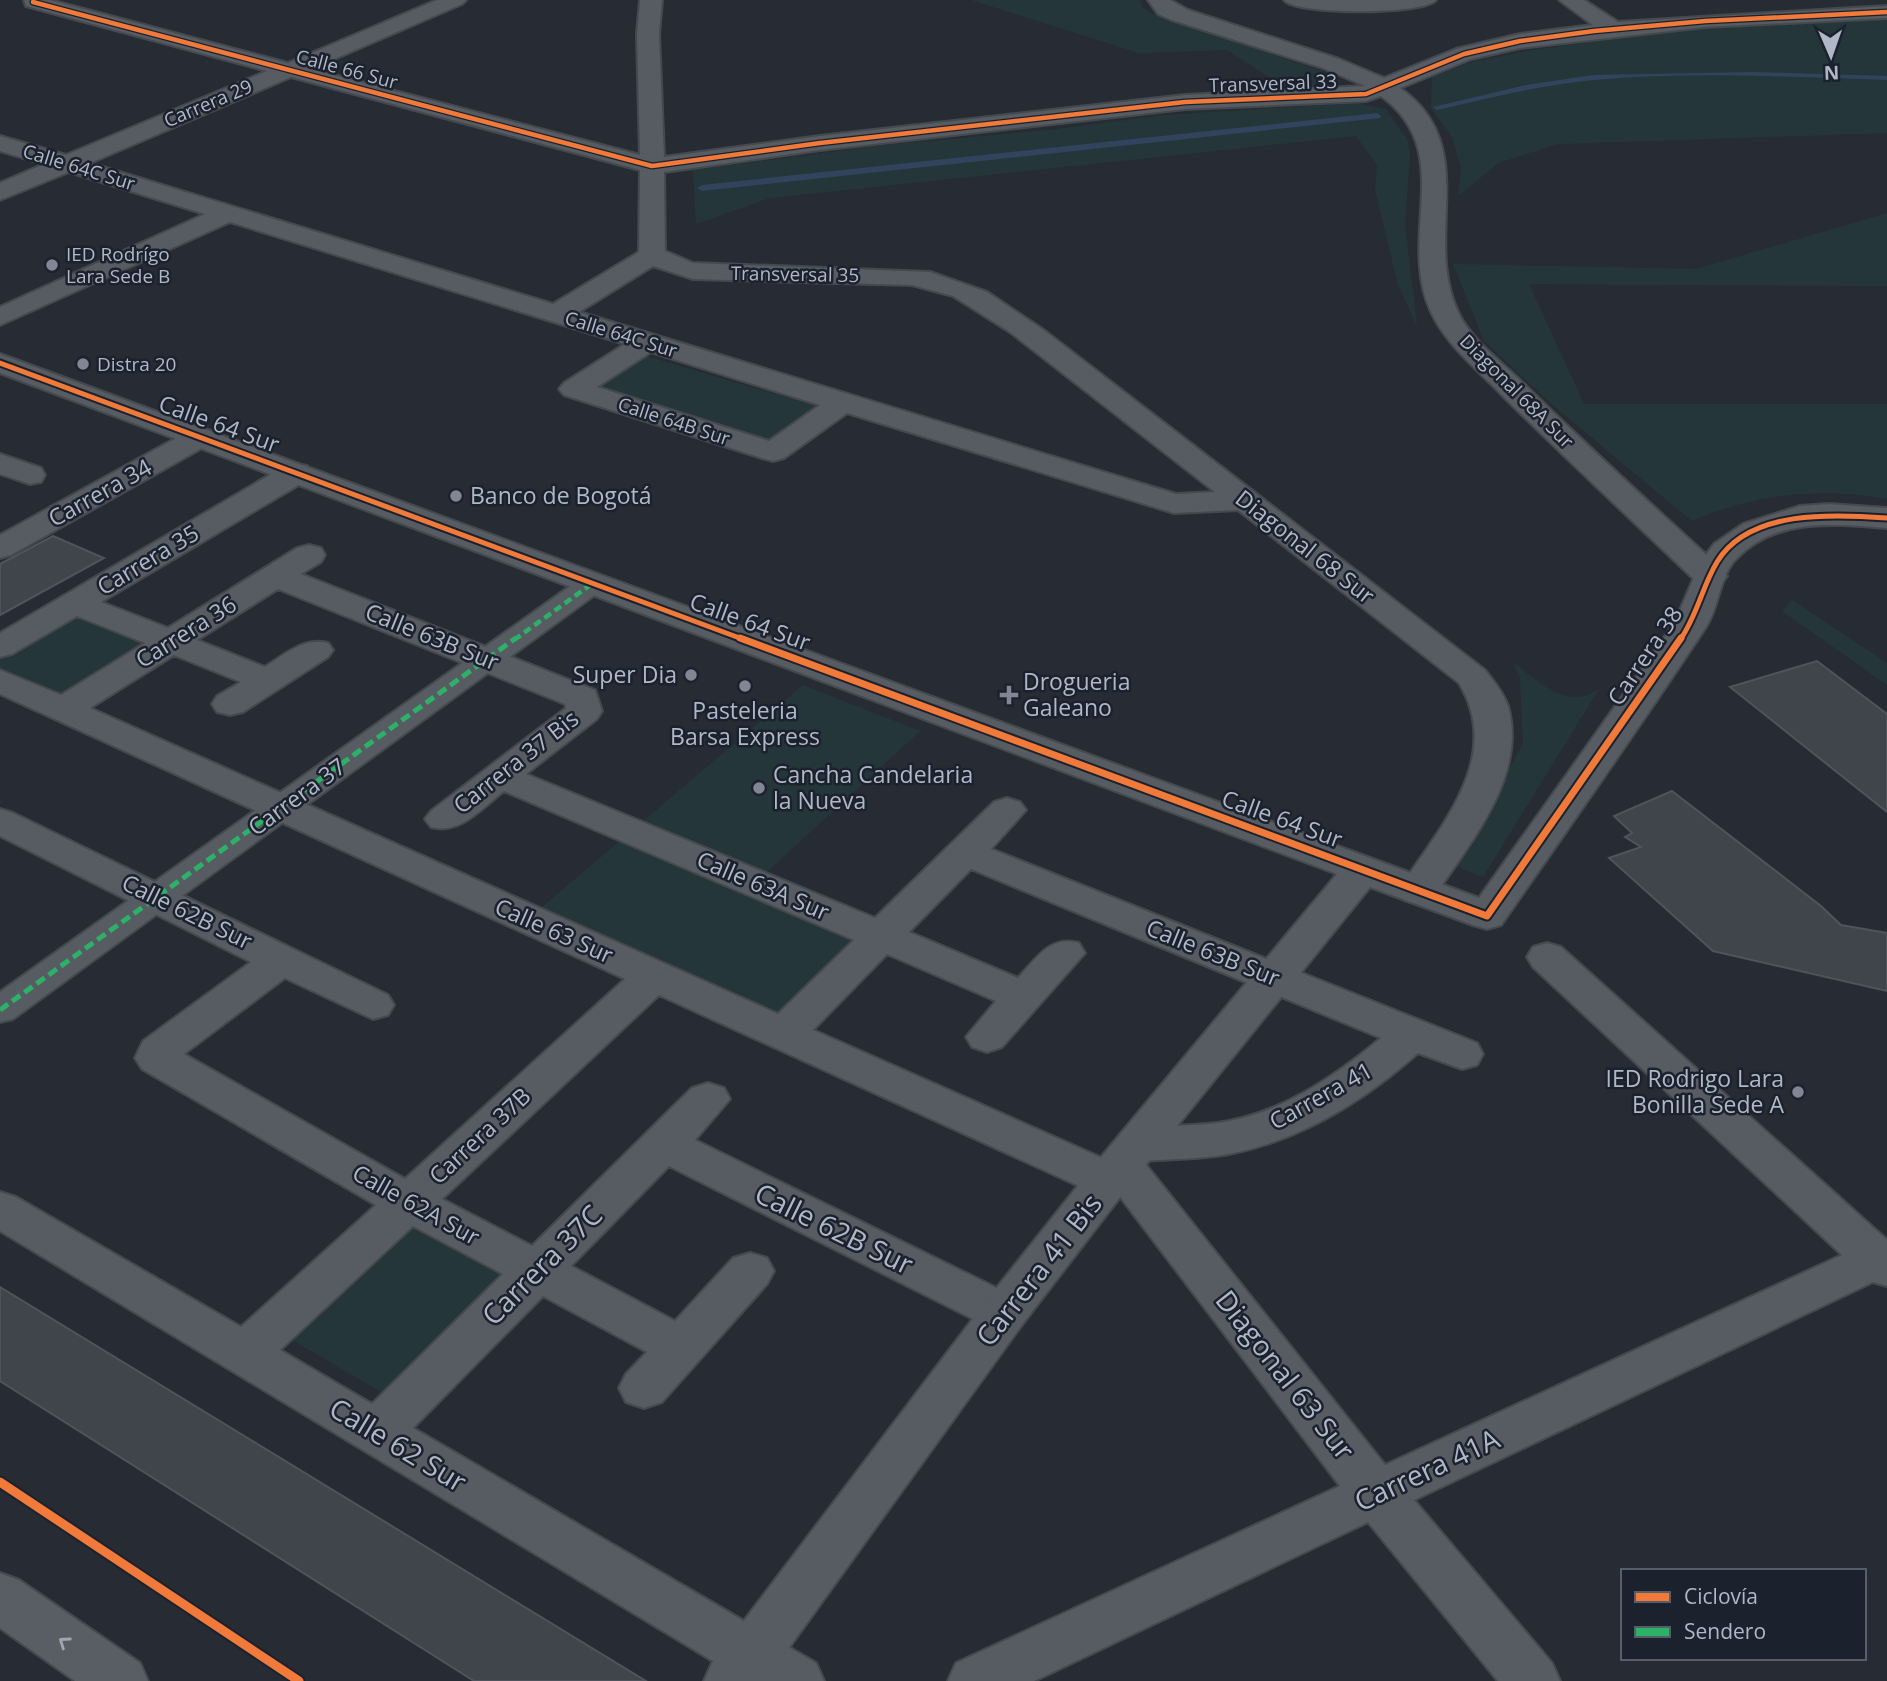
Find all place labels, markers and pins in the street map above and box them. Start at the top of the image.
place label: IED Rodrígo Lara Sede B [66,241,170,289]
marker: IED Rodrígo Lara Sede B [44,257,60,273]
place label: Distra 20 [97,351,176,377]
marker: Distra 20 [75,356,91,372]
place label: Banco de Bogotá [470,479,652,511]
marker: Banco de Bogotá [448,488,464,504]
place label: Super Dia [573,658,677,690]
place label: Drogueria Galeano [1023,665,1130,723]
marker: Super Dia [683,667,699,683]
marker: Pasteleria Barsa Express [737,678,753,694]
marker: Drogueria Galeano [1001,687,1017,703]
place label: Pasteleria Barsa Express [670,694,820,752]
place label: Cancha Candelaria la Nueva [773,758,973,816]
marker: Cancha Candelaria la Nueva [751,780,767,796]
place label: IED Rodrigo Lara Bonilla Sede A [1606,1062,1784,1120]
marker: IED Rodrigo Lara Bonilla Sede A [1790,1084,1806,1100]

